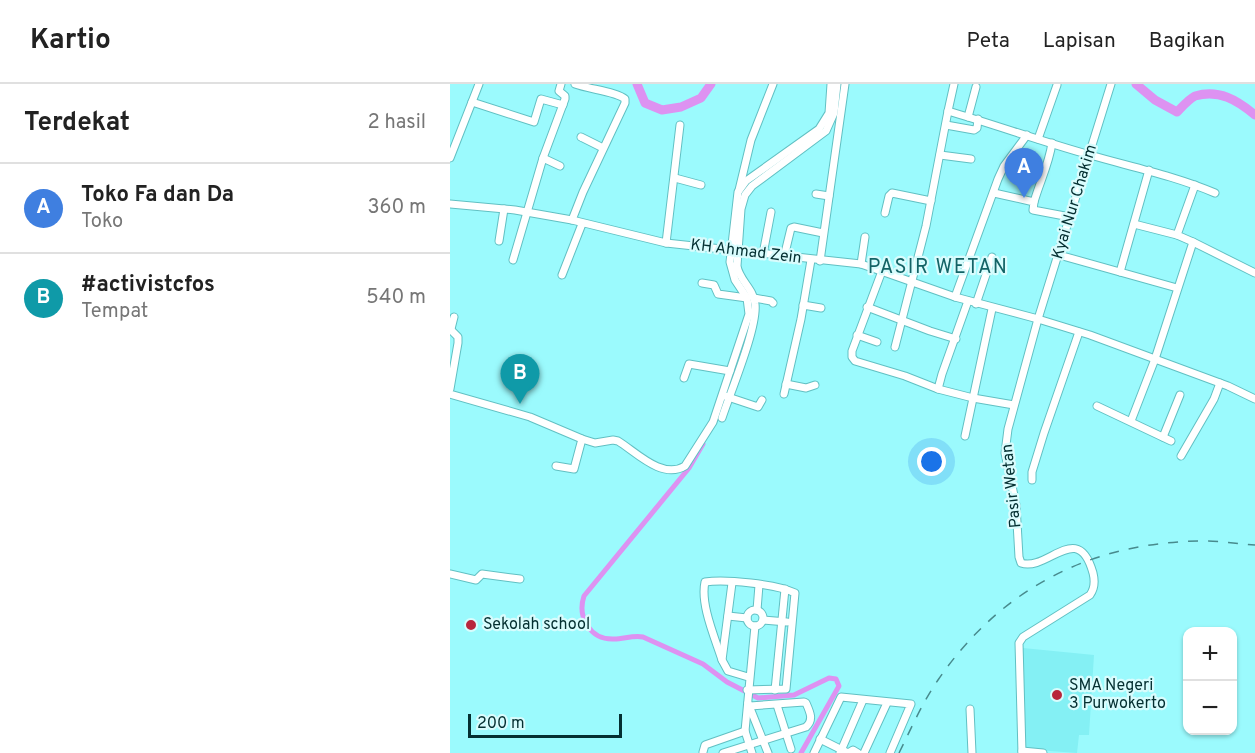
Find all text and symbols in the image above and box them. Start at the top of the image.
text: Kartio [30,23,111,59]
text: Peta [967,28,1010,55]
text: Lapisan [1043,28,1116,55]
text: Bagikan [1149,28,1225,55]
text: Terdekat [24,107,130,140]
text: 2 hasil [367,110,426,136]
street label: Kyai Nur Chakim [1048,142,1102,262]
pin: A [1004,148,1044,198]
text: Toko Fa dan Da [81,182,234,209]
text: A [36,195,51,221]
text: 360 m [368,195,426,221]
text: Toko [81,209,123,235]
street label: KH Ahmad Zein [689,235,803,269]
district label: PASIR WETAN [868,255,1008,281]
text: #activistcfos [81,272,215,299]
text: B [37,285,50,311]
text: 540 m [366,285,426,311]
text: Tempat [81,299,148,325]
pin: B [500,354,540,404]
street label: Pasir Wetan [998,443,1026,529]
your location [917,447,946,476]
place label: Sekolah school [483,615,590,635]
marker: Sekolah school [464,618,478,632]
map controls [1183,627,1237,735]
button: + [1183,627,1237,681]
place label: SMA Negeri 3 Purwokerto [1069,676,1166,714]
button: − [1183,681,1237,735]
marker: SMA Negeri 3 Purwokerto [1050,688,1064,702]
scale bar [468,711,622,738]
text: 200 m [477,714,525,734]

